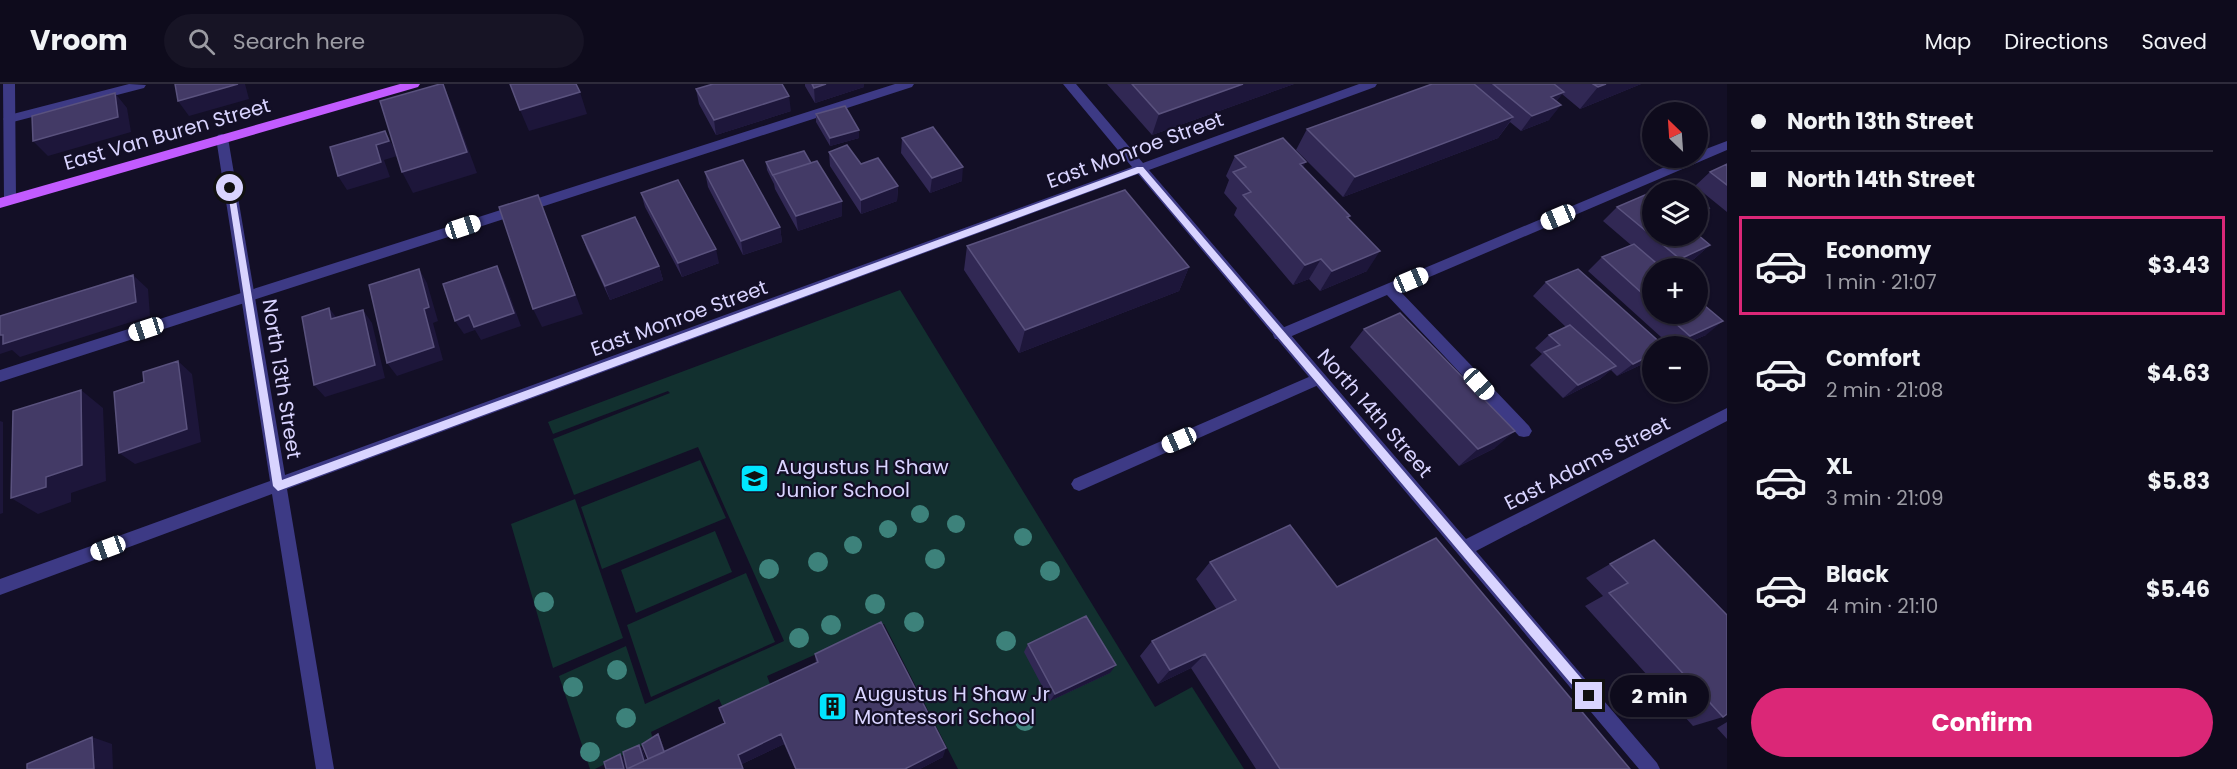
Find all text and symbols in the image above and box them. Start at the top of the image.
search box [164,14,584,68]
text: Vroom [30,21,128,60]
icon: search [185,25,218,58]
text: Search here [233,26,365,57]
text: Map [1925,27,1971,56]
text: Directions [2004,27,2108,56]
text: Saved [2141,27,2207,56]
street label: East Van Buren Street [60,91,274,177]
north arrow [1642,102,1708,168]
map controls [1642,102,1708,402]
street label: East Monroe Street [1043,105,1227,195]
text: North 13th Street [1787,106,1973,137]
text: North 14th Street [1787,164,1975,195]
route start [216,174,243,201]
button: layers [1642,180,1708,246]
car [1538,202,1578,232]
car [443,213,483,241]
text: Economy [1826,235,1931,266]
icon: car [1754,239,1808,293]
text: $3.43 [2148,250,2210,281]
button: + [1642,258,1708,324]
car [1391,265,1431,295]
text: 1 min · 21:07 [1826,268,1937,296]
street label: East Monroe Street [587,273,771,363]
street label: North 13th Street [256,297,308,461]
car [126,315,166,343]
button: − [1642,336,1708,402]
street label: North 14th Street [1311,342,1439,484]
text: Comfort [1826,343,1920,374]
icon: car [1754,347,1808,401]
text: $4.63 [2147,358,2210,389]
car [1460,365,1498,403]
text: 2 min · 21:08 [1826,376,1943,404]
street label: East Adams Street [1499,409,1675,517]
car [1159,424,1199,456]
text: XL [1826,451,1852,482]
place label: Augustus H Shaw Junior School [776,453,949,504]
icon: car [1754,455,1808,509]
school or university icon: Augustus H Shaw Junior School [739,462,771,494]
text: $5.83 [2147,466,2210,497]
text: 3 min · 21:09 [1826,484,1944,512]
car [88,533,128,563]
text: Black [1826,559,1889,590]
icon: car [1754,563,1808,617]
text: $5.46 [2146,574,2210,605]
text: 4 min · 21:10 [1826,592,1938,620]
callout: 2 min [1610,675,1709,717]
place label: Augustus H Shaw Jr Montessori School [854,680,1050,731]
route end [1575,682,1602,709]
text: 2 min [1631,682,1688,710]
button: Confirm [1751,688,2213,757]
building icon: Augustus H Shaw Jr Montessori School [817,690,849,722]

